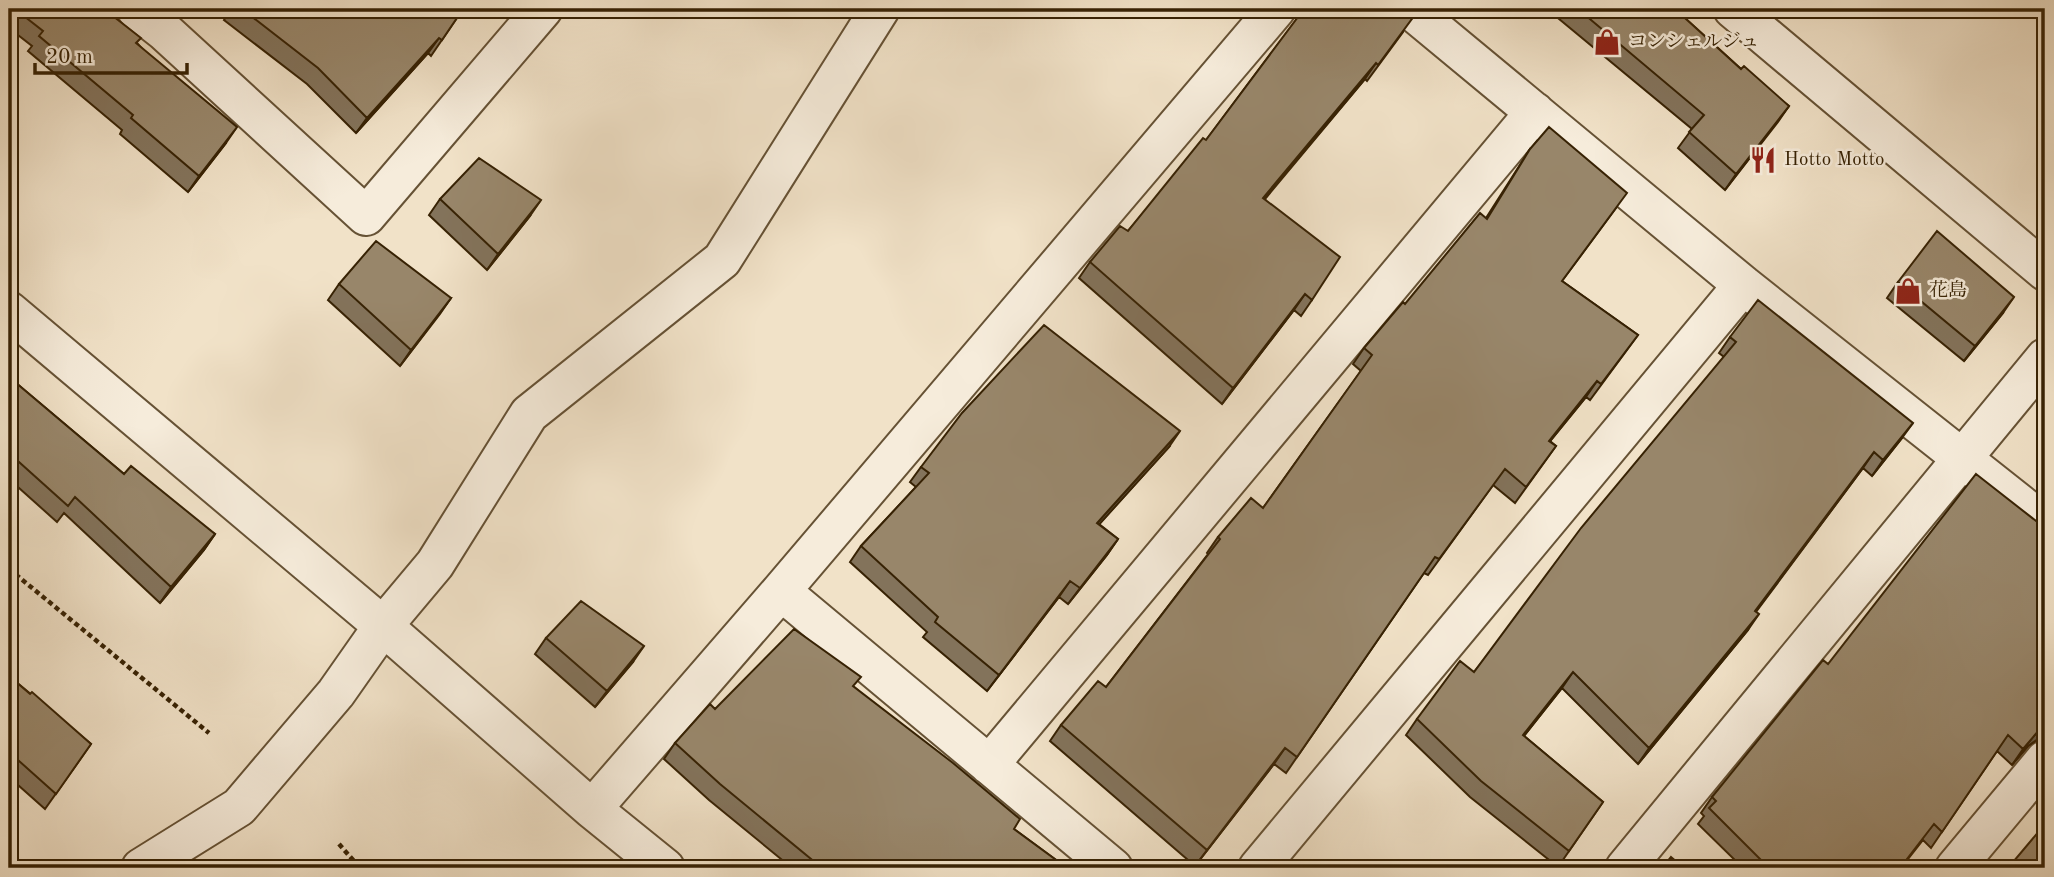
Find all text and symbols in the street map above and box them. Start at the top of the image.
shop icon: コンシェルジュ [1592,27,1622,57]
place label: コンシェルジュ [1628,31,1759,52]
scale bar [35,32,187,76]
text: 20 m [46,47,93,68]
restaurant icon: Hotto Motto [1748,145,1778,175]
place label: Hotto Motto [1784,151,1885,170]
shop icon: 花島 [1893,276,1923,306]
place label: 花島 [1929,280,1967,301]

